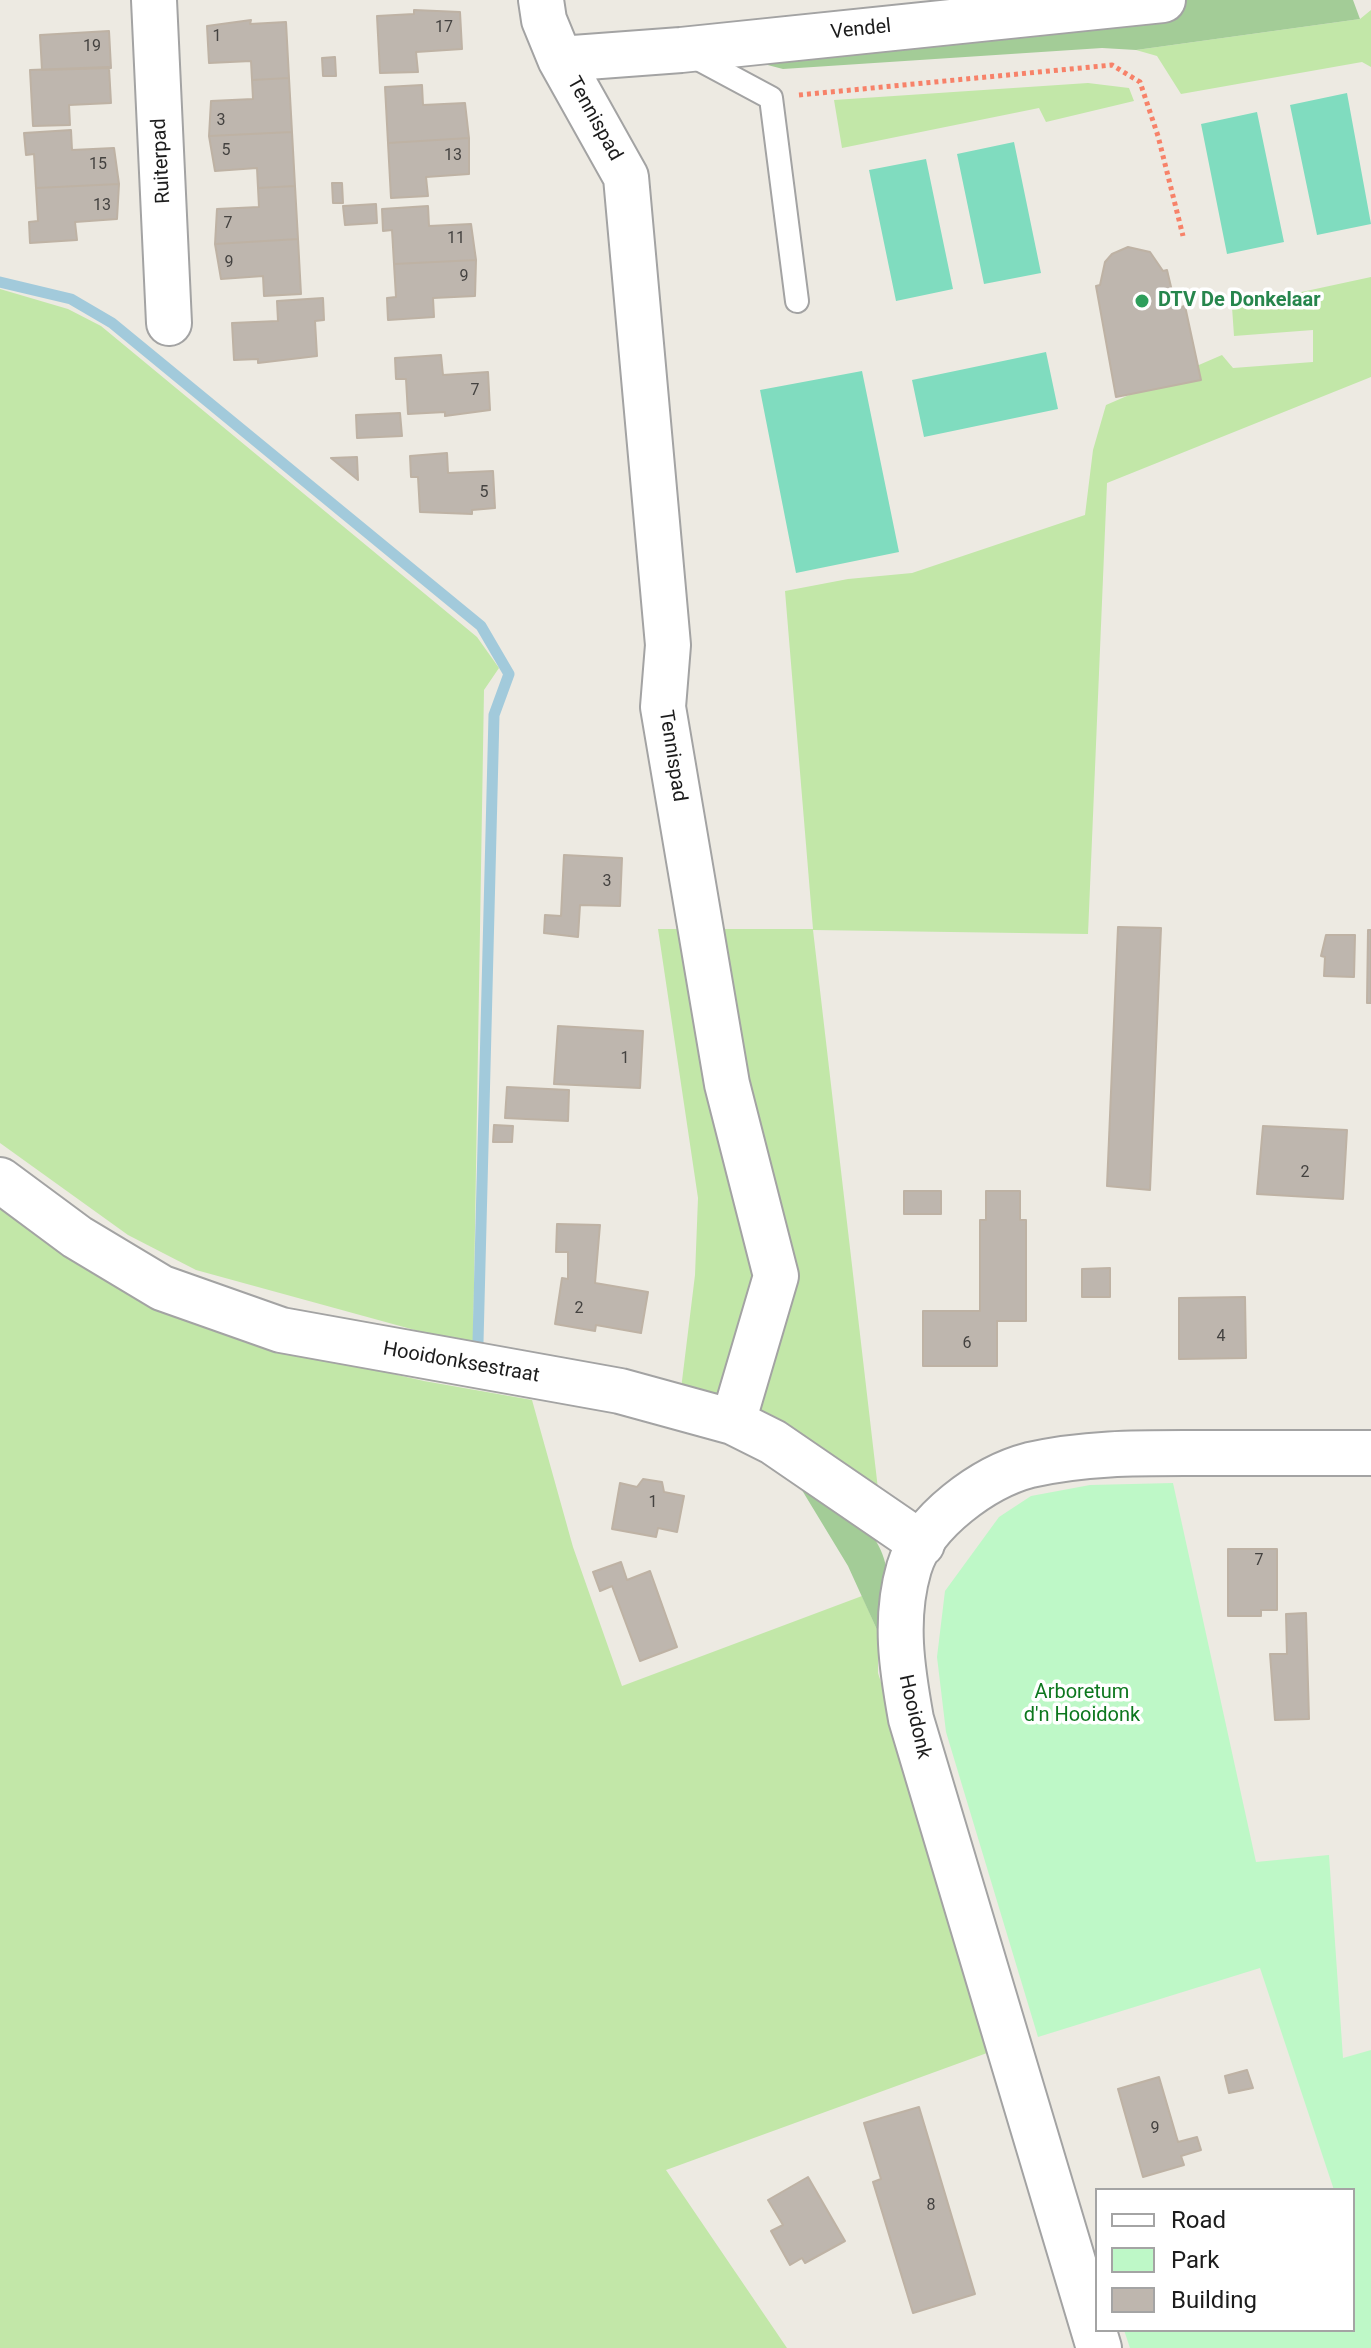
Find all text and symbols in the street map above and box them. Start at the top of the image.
street label: Vendel [830,15,892,45]
house number: 17 [435,18,453,38]
house number: 1 [213,27,221,47]
house number: 19 [83,37,101,57]
street label: Tennispad [561,73,627,165]
house number: 3 [217,111,225,131]
street label: Ruiterpad [148,118,176,204]
house number: 5 [222,141,230,161]
house number: 13 [444,146,462,166]
house number: 15 [89,155,107,175]
house number: 13 [93,196,111,216]
house number: 7 [224,214,232,234]
house number: 11 [447,229,465,249]
house number: 9 [225,253,233,273]
house number: 9 [460,267,468,287]
place label: DTV De Donkelaar [1158,289,1321,313]
marker: DTV De Donkelaar [1133,292,1151,310]
house number: 7 [471,381,479,401]
house number: 5 [480,483,488,503]
street label: Tennispad [653,709,691,803]
house number: 3 [603,872,611,892]
house number: 1 [621,1049,629,1069]
house number: 2 [1301,1163,1309,1183]
house number: 2 [575,1299,583,1319]
house number: 4 [1217,1327,1225,1347]
house number: 6 [963,1334,971,1354]
street label: Hooidonksestraat [381,1337,541,1389]
house number: 1 [649,1493,657,1513]
house number: 7 [1255,1551,1263,1571]
street label: Hooidonk [893,1672,935,1762]
park label: Arboretum d'n Hooidonk [1024,1681,1140,1728]
house number: 9 [1151,2119,1159,2139]
legend [1095,2188,1355,2332]
house number: 8 [927,2196,935,2216]
text: Road [1171,2206,1226,2234]
text: Park [1171,2246,1219,2274]
text: Building [1171,2286,1257,2314]

